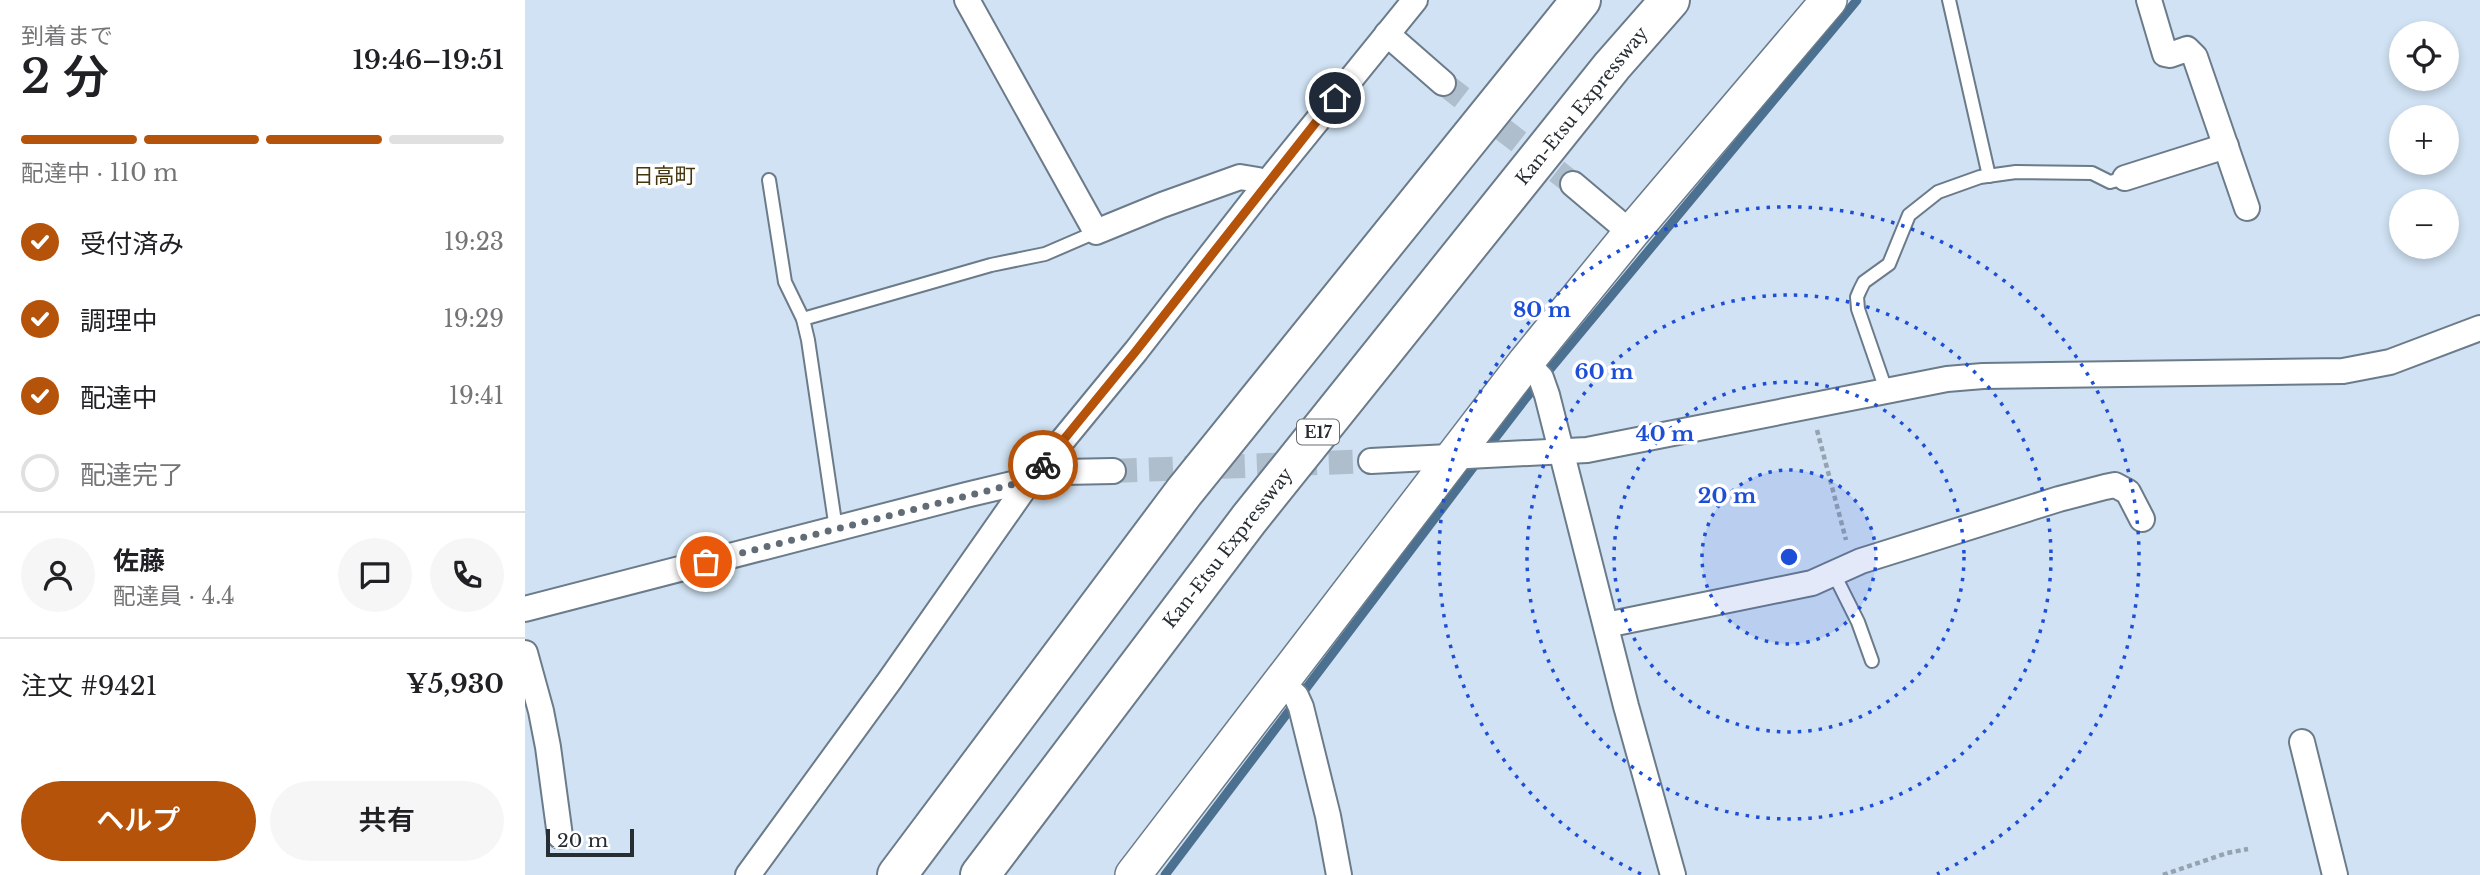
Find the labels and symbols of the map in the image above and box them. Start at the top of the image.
street label: Kan-Etsu Expressway [1511,22,1653,190]
pin [1305,68,1365,128]
district label: 日高町 [633,163,696,189]
text: 80 m [1513,297,1571,323]
text: 60 m [1575,359,1633,385]
road number: E17 [1297,420,1339,444]
text: 40 m [1636,421,1694,447]
courier [1008,430,1078,500]
street label: Kan-Etsu Expressway [1159,463,1298,632]
text: 20 m [1698,483,1756,509]
pin [676,532,736,592]
centre of rings [1777,545,1801,569]
scale bar [546,826,633,858]

